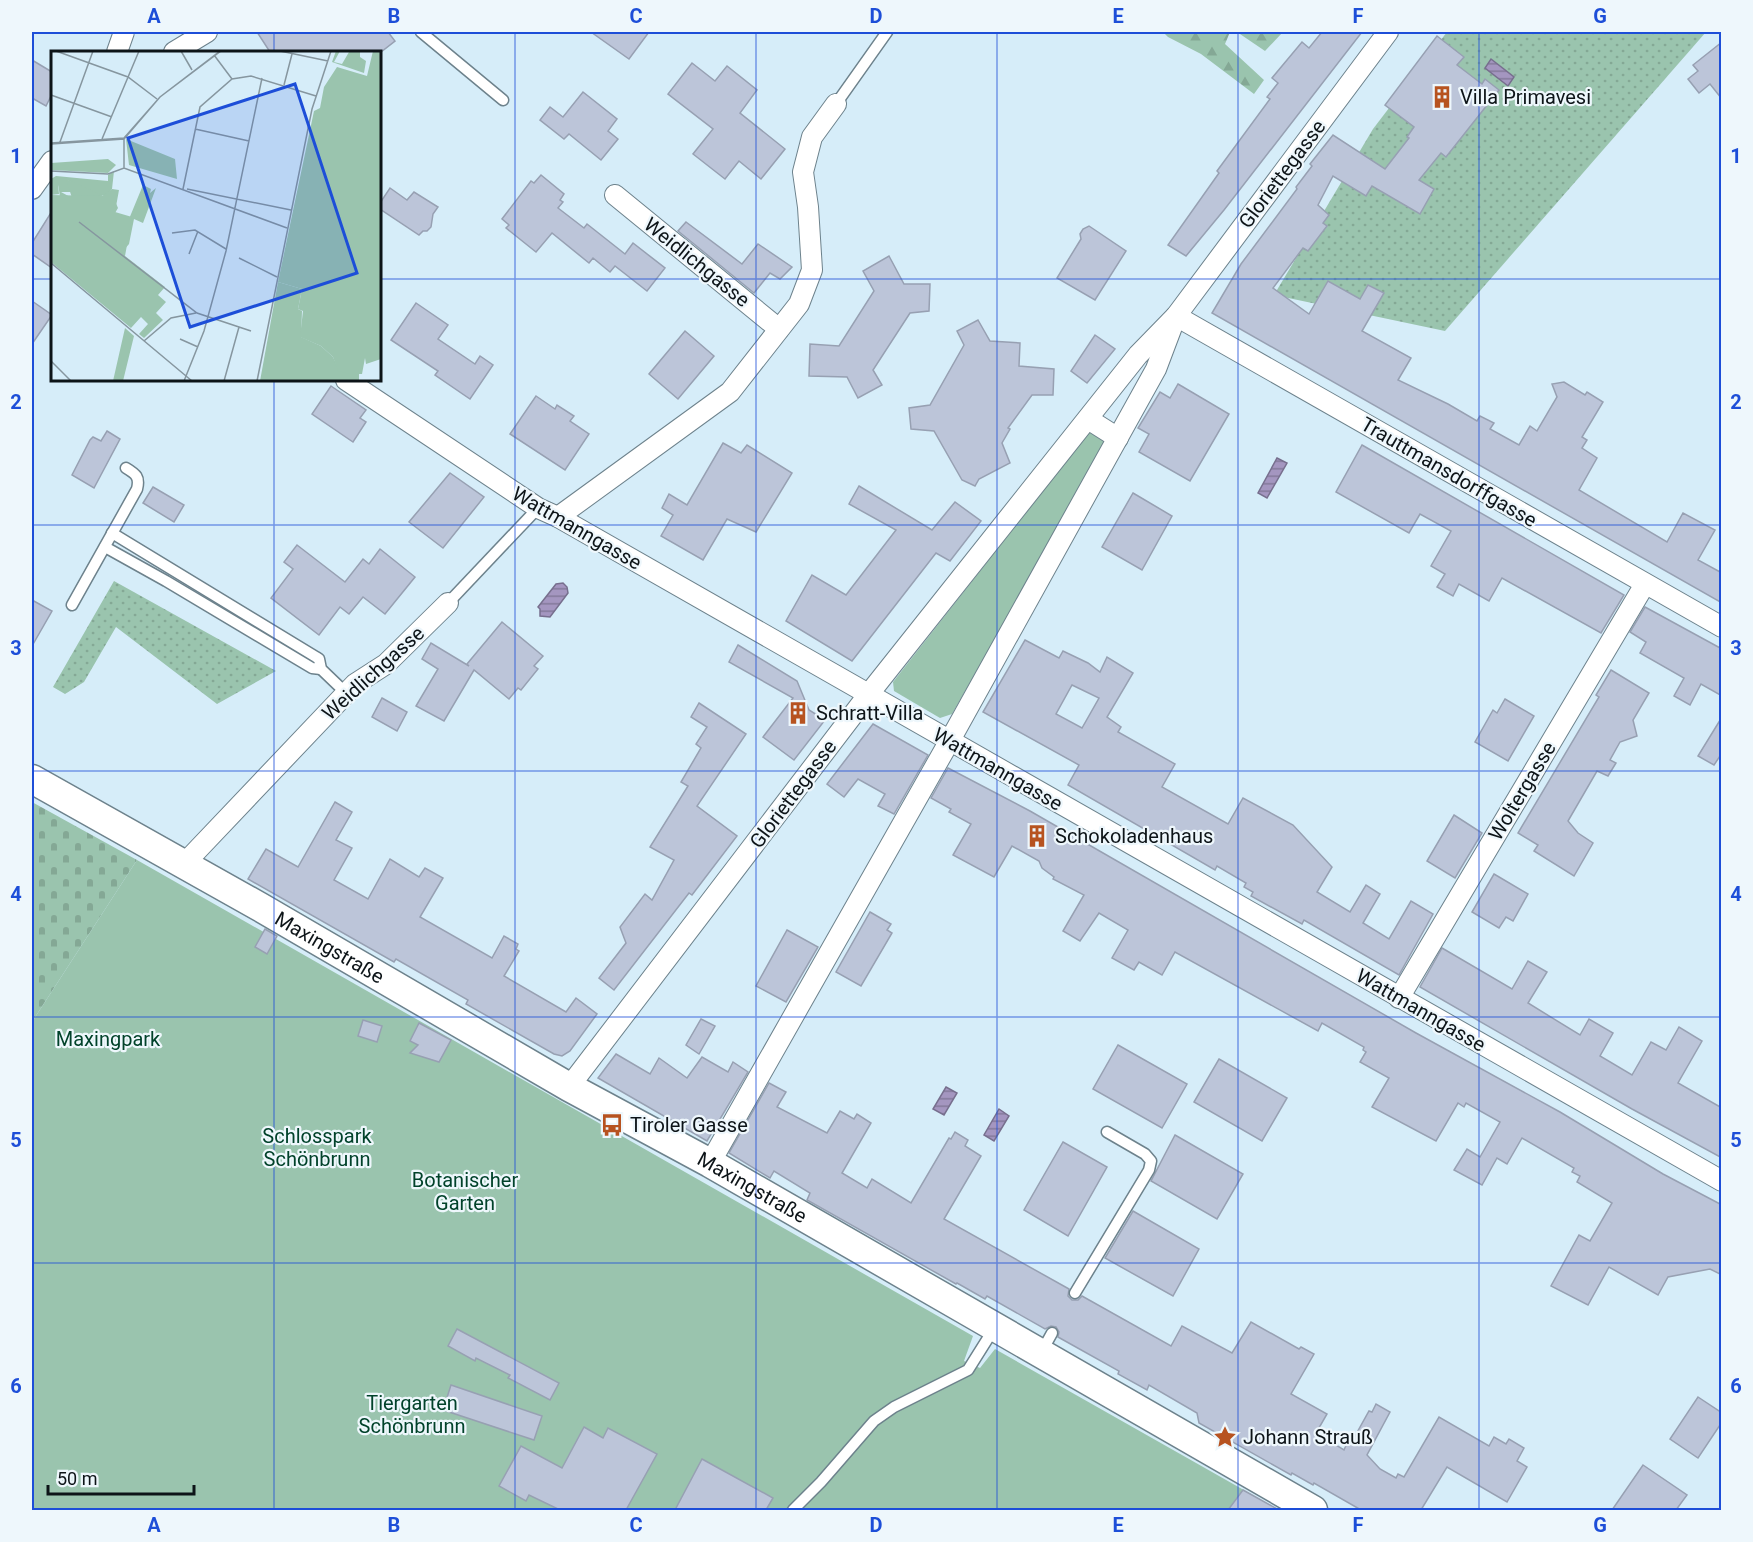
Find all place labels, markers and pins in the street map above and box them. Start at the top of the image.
building icon: Villa Primavesi [1429,84,1455,110]
place label: Villa Primavesi [1460,85,1591,109]
building icon: Schratt-Villa [785,700,811,726]
place label: Schratt-Villa [816,701,923,725]
building icon: Schokoladenhaus [1024,823,1050,849]
place label: Schokoladenhaus [1055,824,1213,848]
bus stop icon: Tiroler Gasse [599,1112,625,1138]
place label: Tiroler Gasse [630,1113,748,1137]
place icon: Johann Strauß [1212,1424,1238,1450]
place label: Johann Strauß [1243,1425,1373,1449]

